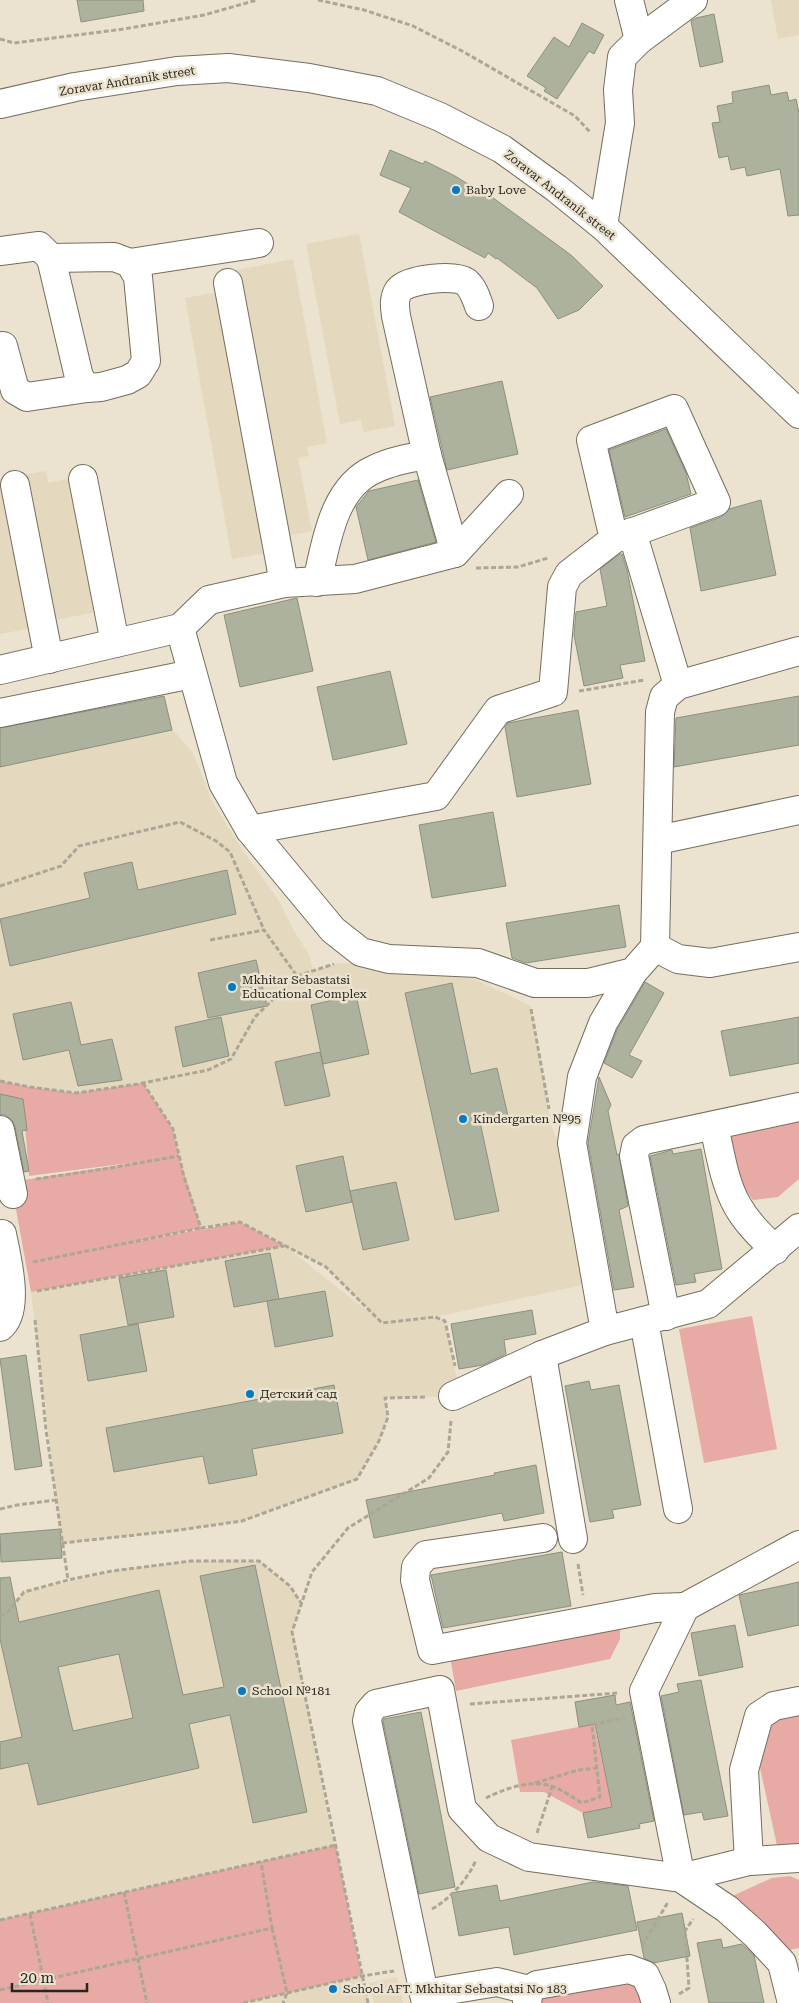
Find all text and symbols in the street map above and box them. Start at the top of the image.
street label: Zoravar Andranik street [58,63,196,99]
street label: Zoravar Andranik street [502,147,619,243]
place label: Baby Love [466,183,526,197]
marker: Baby Love [450,184,462,196]
place label: Mkhitar Sebastatsi Educational Complex [242,973,367,1001]
marker: Mkhitar Sebastatsi Educational Complex [226,981,238,993]
place label: Kindergarten №95 [473,1112,581,1126]
marker: Kindergarten №95 [457,1113,469,1125]
place label: Детский сад [260,1387,337,1401]
marker: Детский сад [244,1388,256,1400]
place label: School №181 [252,1684,331,1698]
marker: School №181 [236,1685,248,1697]
scale bar [12,1960,88,1992]
text: 20 m [20,1969,55,1987]
place label: School AFT. Mkhitar Sebastatsi No 183 [343,1982,567,1996]
marker: School AFT. Mkhitar Sebastatsi No 183 [327,1983,339,1995]

